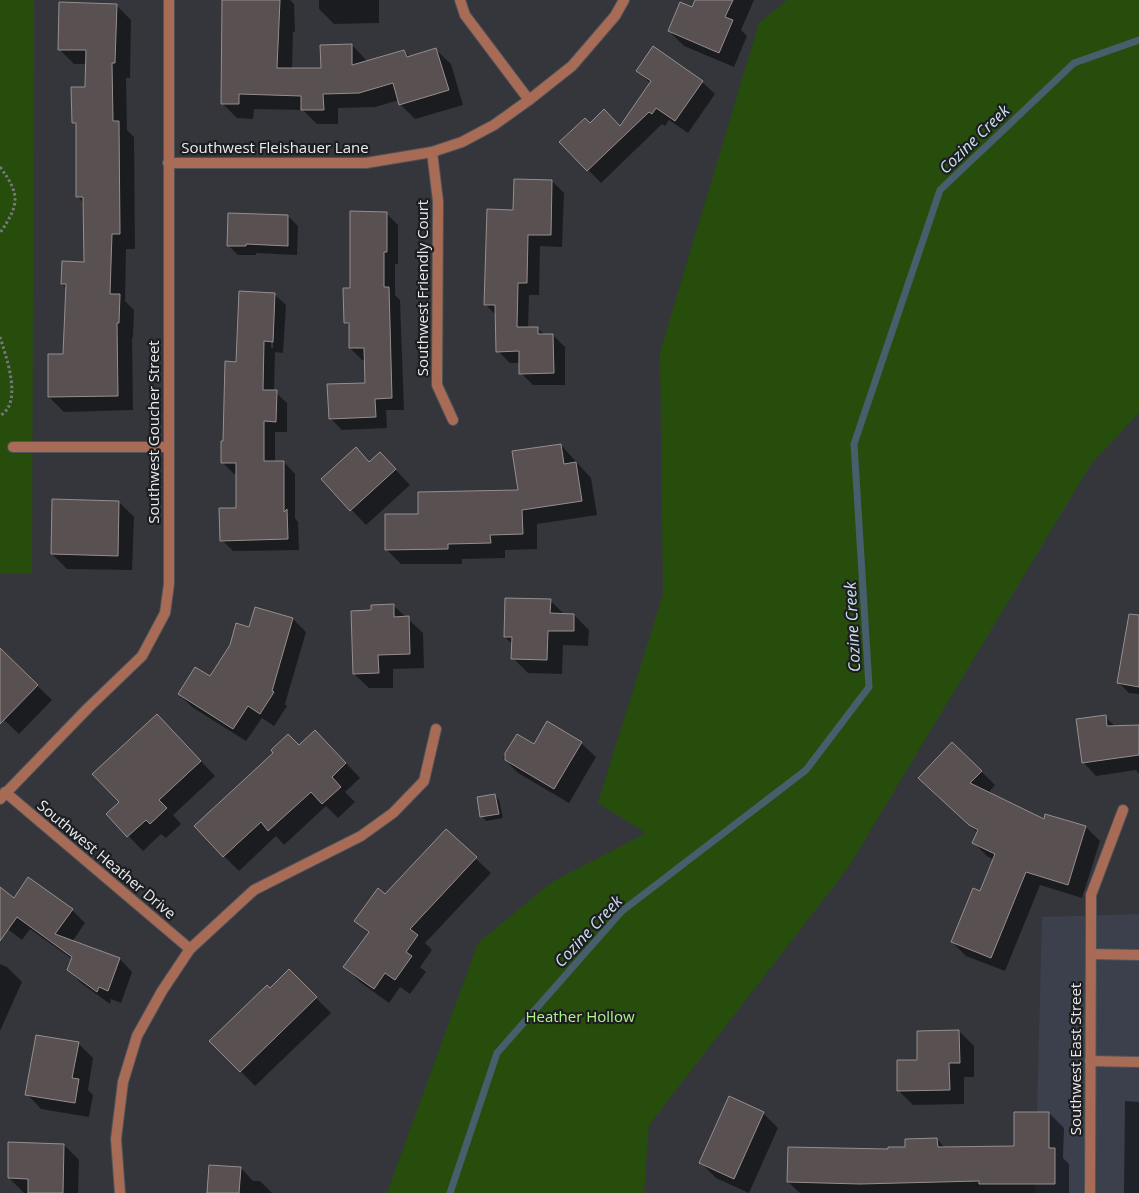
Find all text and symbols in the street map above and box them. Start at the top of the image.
water label: Cozine Creek [934,99,1015,178]
street label: Southwest Fleishauer Lane [181,137,369,157]
street label: Southwest Friendly Court [412,200,432,376]
street label: Southwest Goucher Street [143,340,163,524]
water label: Cozine Creek [839,580,865,673]
street label: Southwest Heather Drive [34,795,180,923]
water label: Cozine Creek [549,890,628,972]
street label: Southwest East Street [1065,983,1085,1135]
park label: Heather Hollow [525,1006,635,1026]

